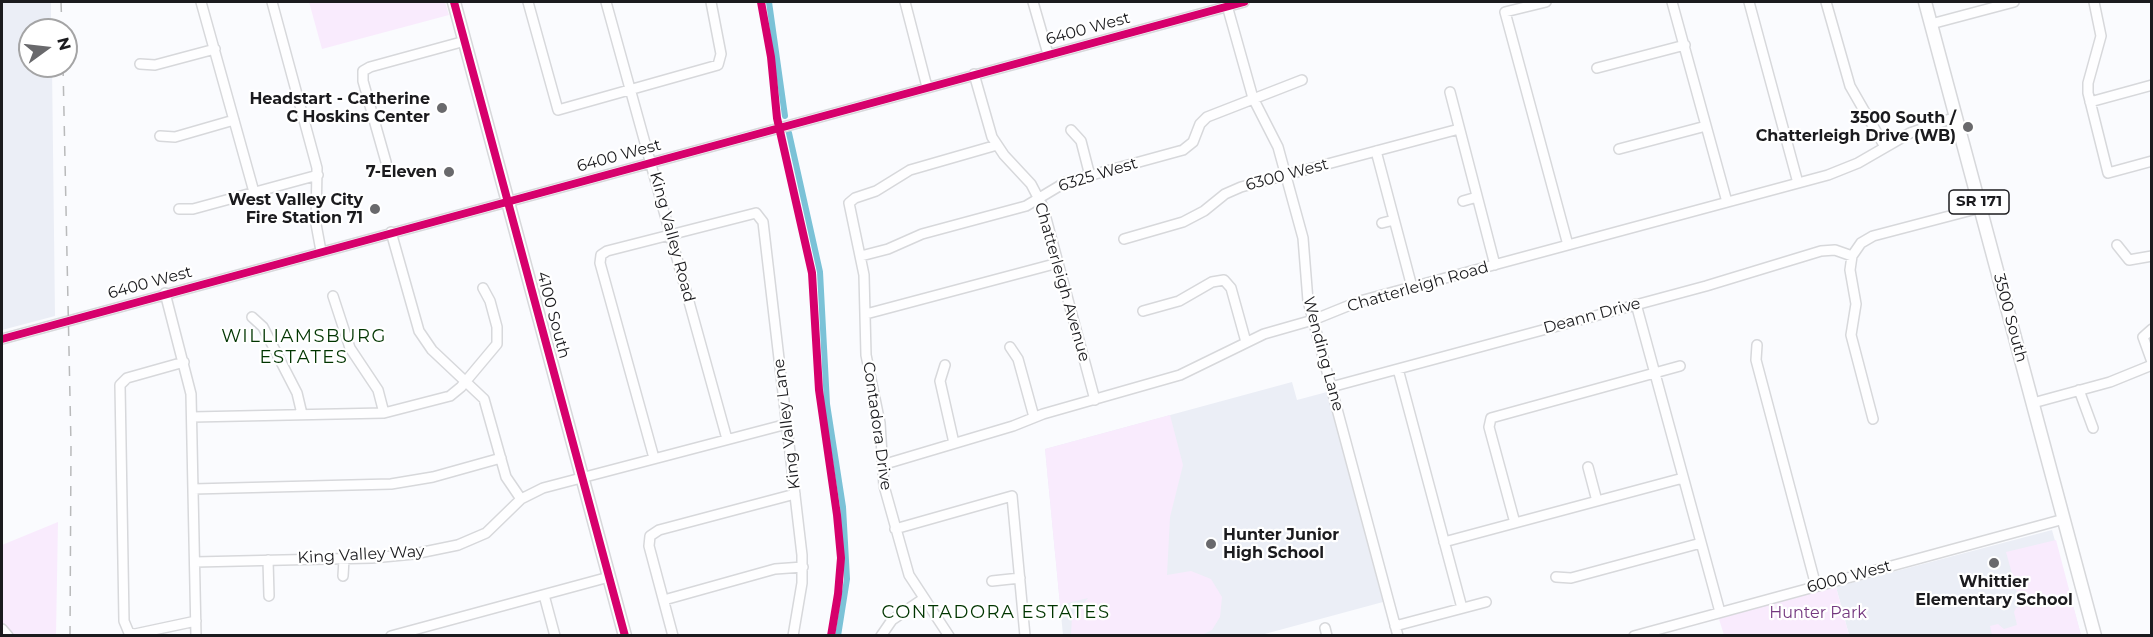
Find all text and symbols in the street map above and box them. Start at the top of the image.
street label: 6400 West [1044,9,1132,49]
north arrow [18,18,78,78]
text: N [53,35,75,52]
place label: Headstart - Catherine C Hoskins Center [249,89,430,127]
marker: Headstart - Catherine C Hoskins Center [435,101,449,115]
place label: 3500 South / Chatterleigh Drive (WB) [1756,108,1956,146]
marker: 3500 South / Chatterleigh Drive (WB) [1961,120,1975,134]
street label: 6400 West [575,136,663,176]
street label: 6325 West [1056,154,1140,196]
street label: 6300 West [1243,155,1331,195]
place label: 7-Eleven [366,162,437,182]
marker: 7-Eleven [442,165,456,179]
street label: King Valley Road [645,170,699,304]
place label: West Valley City Fire Station 71 [228,190,363,228]
road number: SR 171 [1949,190,2009,214]
street label: Chatterleigh Avenue [1030,200,1094,364]
marker: West Valley City Fire Station 71 [368,202,382,216]
street label: Chatterleigh Road [1345,258,1491,316]
street label: 6400 West [106,263,194,303]
street label: 4100 South [532,269,574,361]
street label: 3500 South [1989,271,2031,365]
street label: Deann Drive [1541,294,1643,338]
street label: Wending Lane [1298,295,1348,413]
district label: WILLIAMSBURG ESTATES [221,326,387,368]
street label: King Valley Lane [769,357,805,491]
street label: Contadora Drive [858,360,896,492]
place label: Hunter Junior High School [1223,525,1339,563]
marker: Hunter Junior High School [1204,537,1218,551]
street label: King Valley Way [297,542,425,568]
marker: Whittier Elementary School [1987,556,2001,570]
street label: 6000 West [1805,557,1893,597]
place label: Whittier Elementary School [1915,572,2073,610]
district label: CONTADORA ESTATES [882,602,1110,624]
park label: Hunter Park [1769,603,1867,623]

